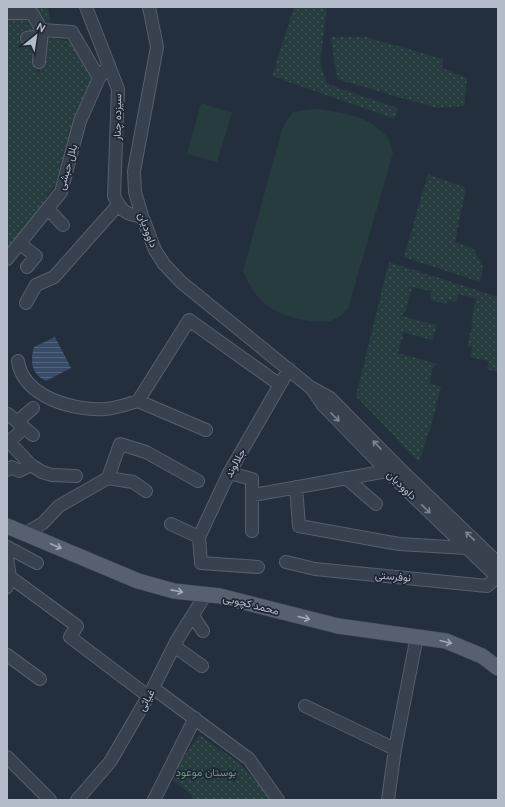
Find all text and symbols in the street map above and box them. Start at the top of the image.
north arrow [16,16,56,56]
text: N [34,20,48,35]
street label: سیزده چنار [111,93,125,142]
street label: بلال حبشی [55,143,80,192]
street label: داوودیان [135,211,160,250]
one-way arrow [330,412,340,422]
one-way arrow [372,440,382,450]
street label: جلالوند [222,447,249,480]
street label: داوودیان [384,468,419,503]
one-way arrow [421,504,431,514]
one-way arrow [465,531,475,541]
one-way arrow [49,543,61,551]
street label: نوفرستی [374,568,412,585]
one-way arrow [171,588,184,596]
street label: محمد کچویی [221,591,280,619]
one-way arrow [298,615,311,622]
one-way arrow [439,638,452,646]
street label: غیاثی [135,687,158,714]
park label: بوستان موعود [176,766,236,779]

